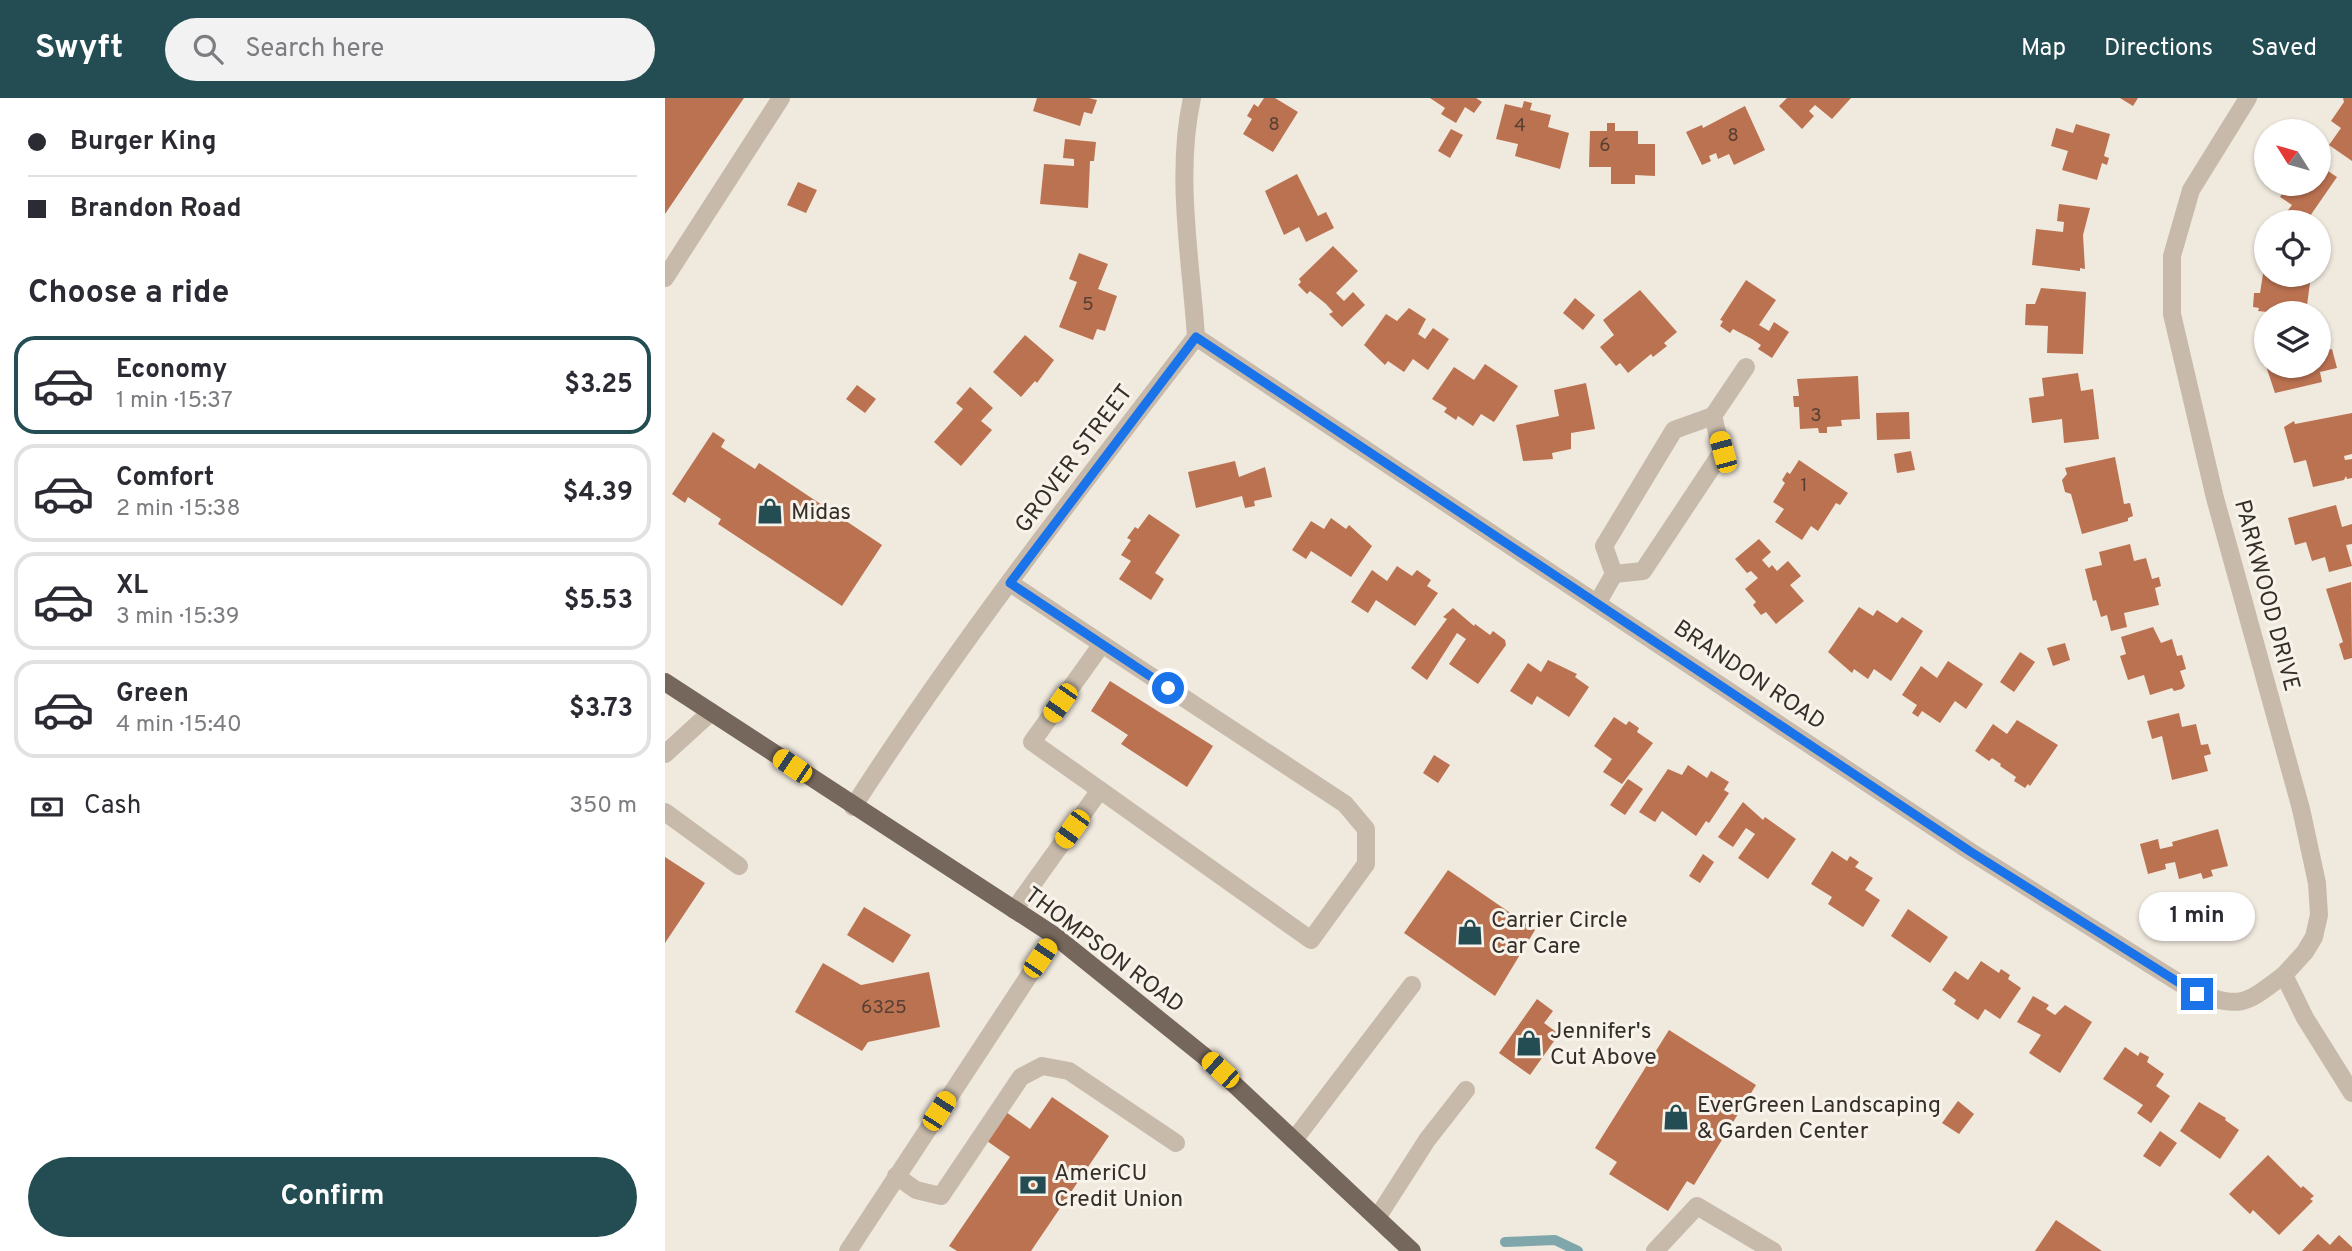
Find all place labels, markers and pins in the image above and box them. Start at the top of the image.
shop icon: Midas [755,496,785,526]
place label: Midas [791,499,851,528]
place label: Carrier Circle Car Care [1491,907,1628,962]
shop icon: Carrier Circle Car Care [1455,917,1485,947]
place label: Jennifer's Cut Above [1550,1018,1657,1073]
shop icon: Jennifer's Cut Above [1514,1028,1544,1058]
place label: EverGreen Landscaping & Garden Center [1697,1092,1941,1147]
shop icon: EverGreen Landscaping & Garden Center [1661,1102,1691,1132]
place label: AmeriCU Credit Union [1054,1160,1183,1215]
bank icon: AmeriCU Credit Union [1018,1170,1048,1200]

